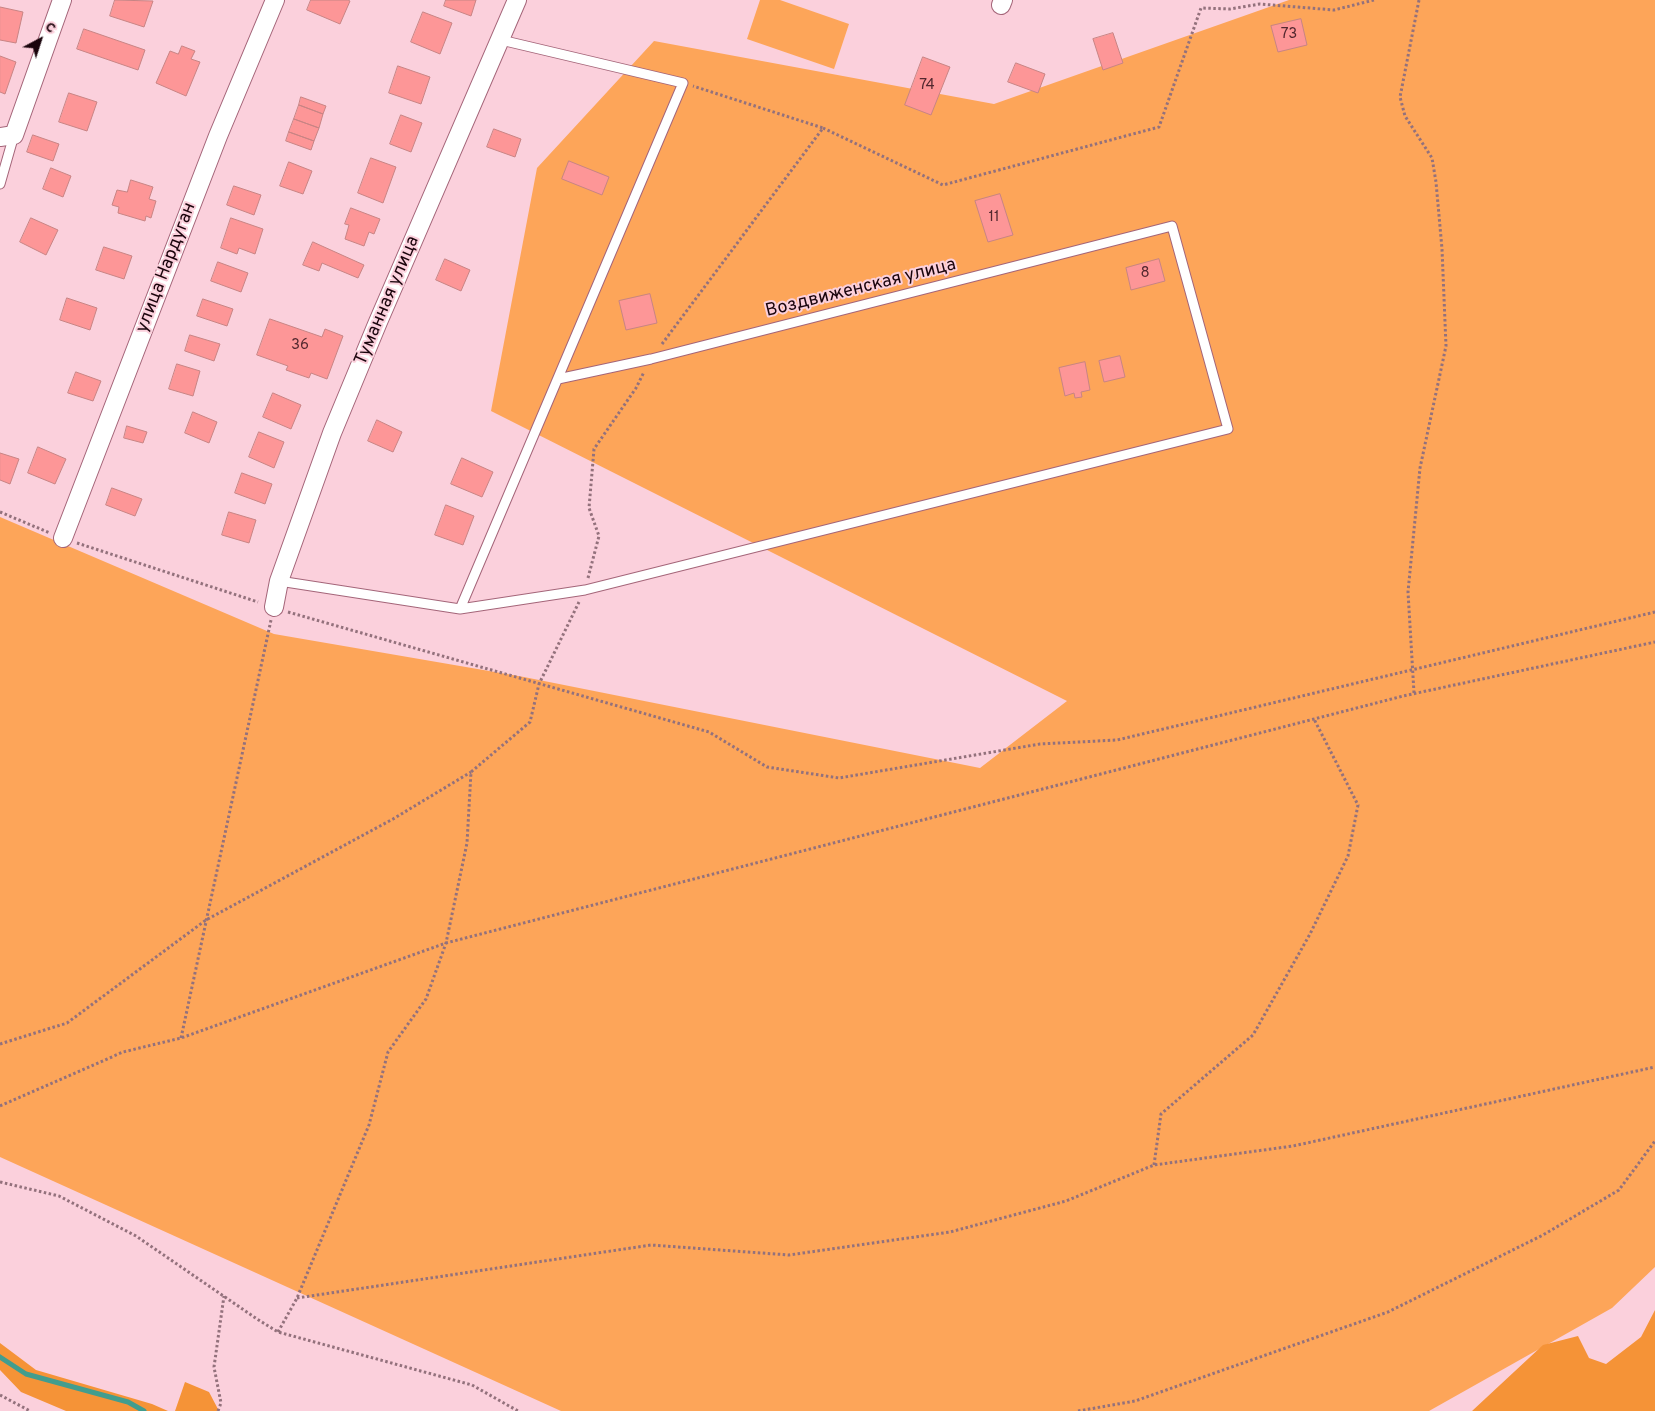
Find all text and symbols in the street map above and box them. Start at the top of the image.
north arrow [15,15,65,65]
text: С [41,19,59,38]
house number: 73 [1281,26,1297,44]
house number: 74 [919,77,935,95]
street label: улица Нардуган [132,200,202,336]
house number: 11 [988,209,1000,227]
street label: Туманная улица [351,233,425,369]
street label: Воздвиженская улица [764,255,958,323]
house number: 8 [1140,265,1150,283]
house number: 36 [291,337,309,355]

